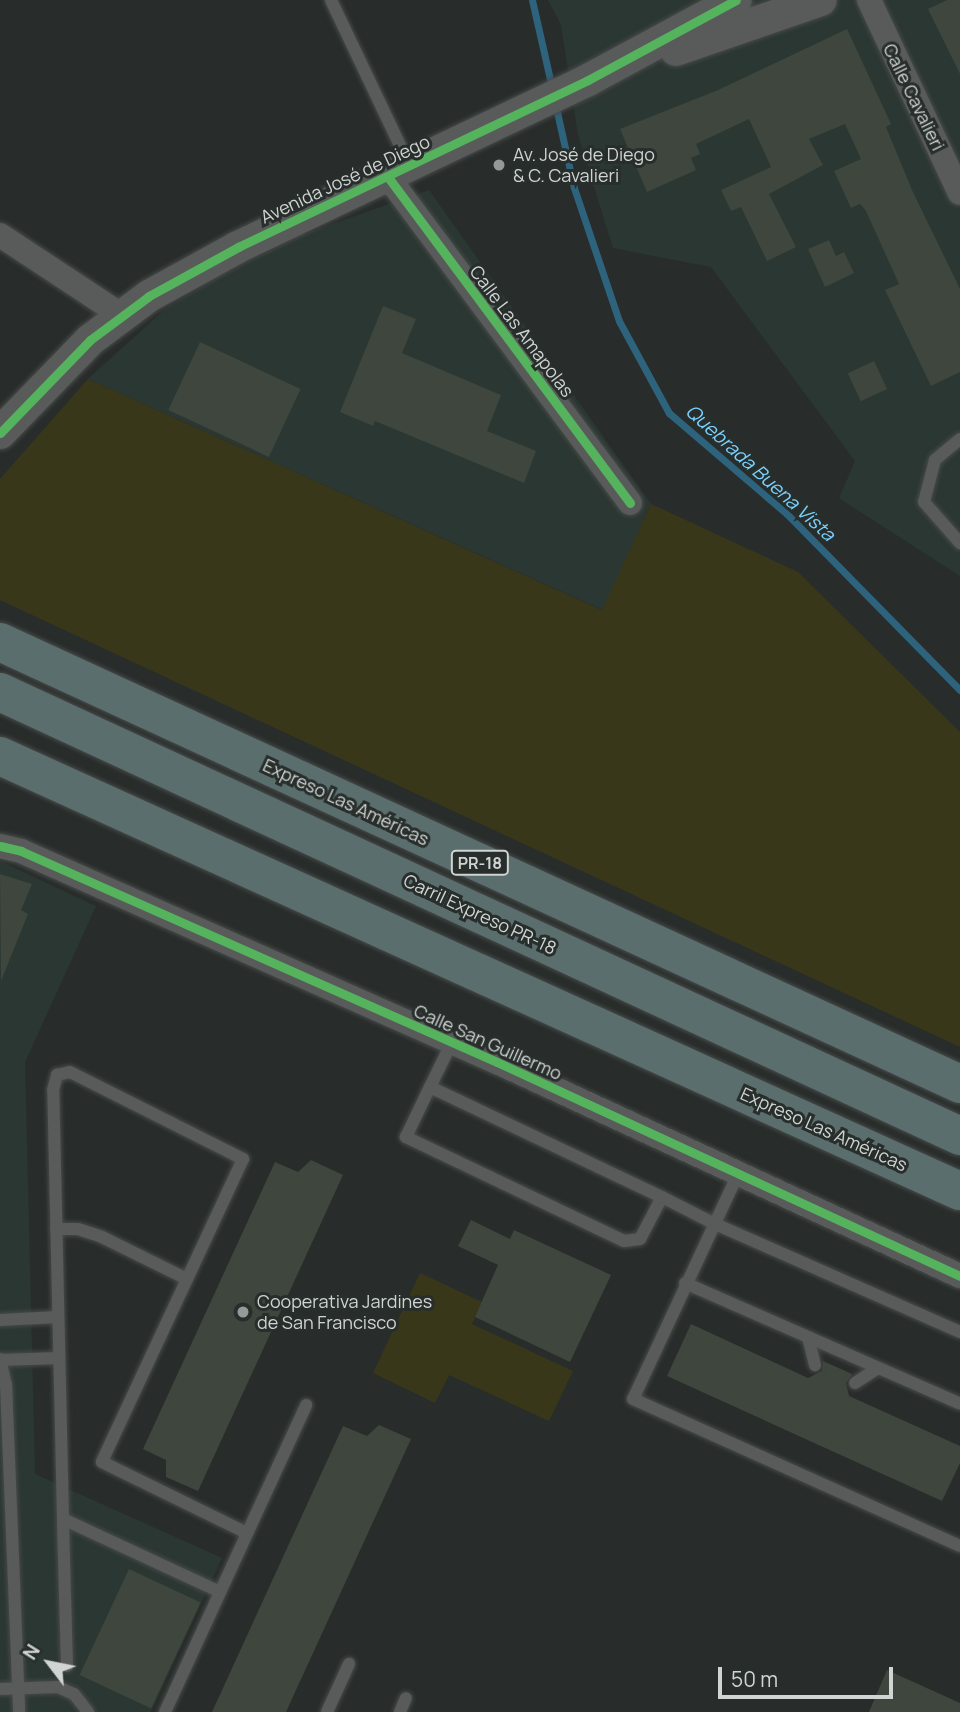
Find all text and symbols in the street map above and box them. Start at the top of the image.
street label: Calle Cavalieri [879,40,949,154]
street label: Avenida José de Diego [257,130,433,228]
place label: Av. José de Diego & C. Cavalieri [513,144,655,186]
marker: Av. José de Diego & C. Cavalieri [491,157,507,173]
street label: Calle Las Amapolas [465,261,579,401]
water label: Quebrada Buena Vista [681,400,839,546]
street label: Expreso Las Américas [260,754,432,850]
road number: PR-18 [450,850,510,876]
street label: Carril Expreso PR-18 [400,869,560,959]
street label: Calle San Guillermo [411,1000,565,1084]
street label: Expreso Las Américas [737,1082,911,1176]
place label: Cooperativa Jardines de San Francisco [257,1291,432,1334]
marker: Cooperativa Jardines de San Francisco [235,1304,251,1320]
north arrow [14,1628,84,1698]
text: N [17,1639,46,1665]
scale bar [722,1652,897,1696]
text: 50 m [731,1665,778,1693]

